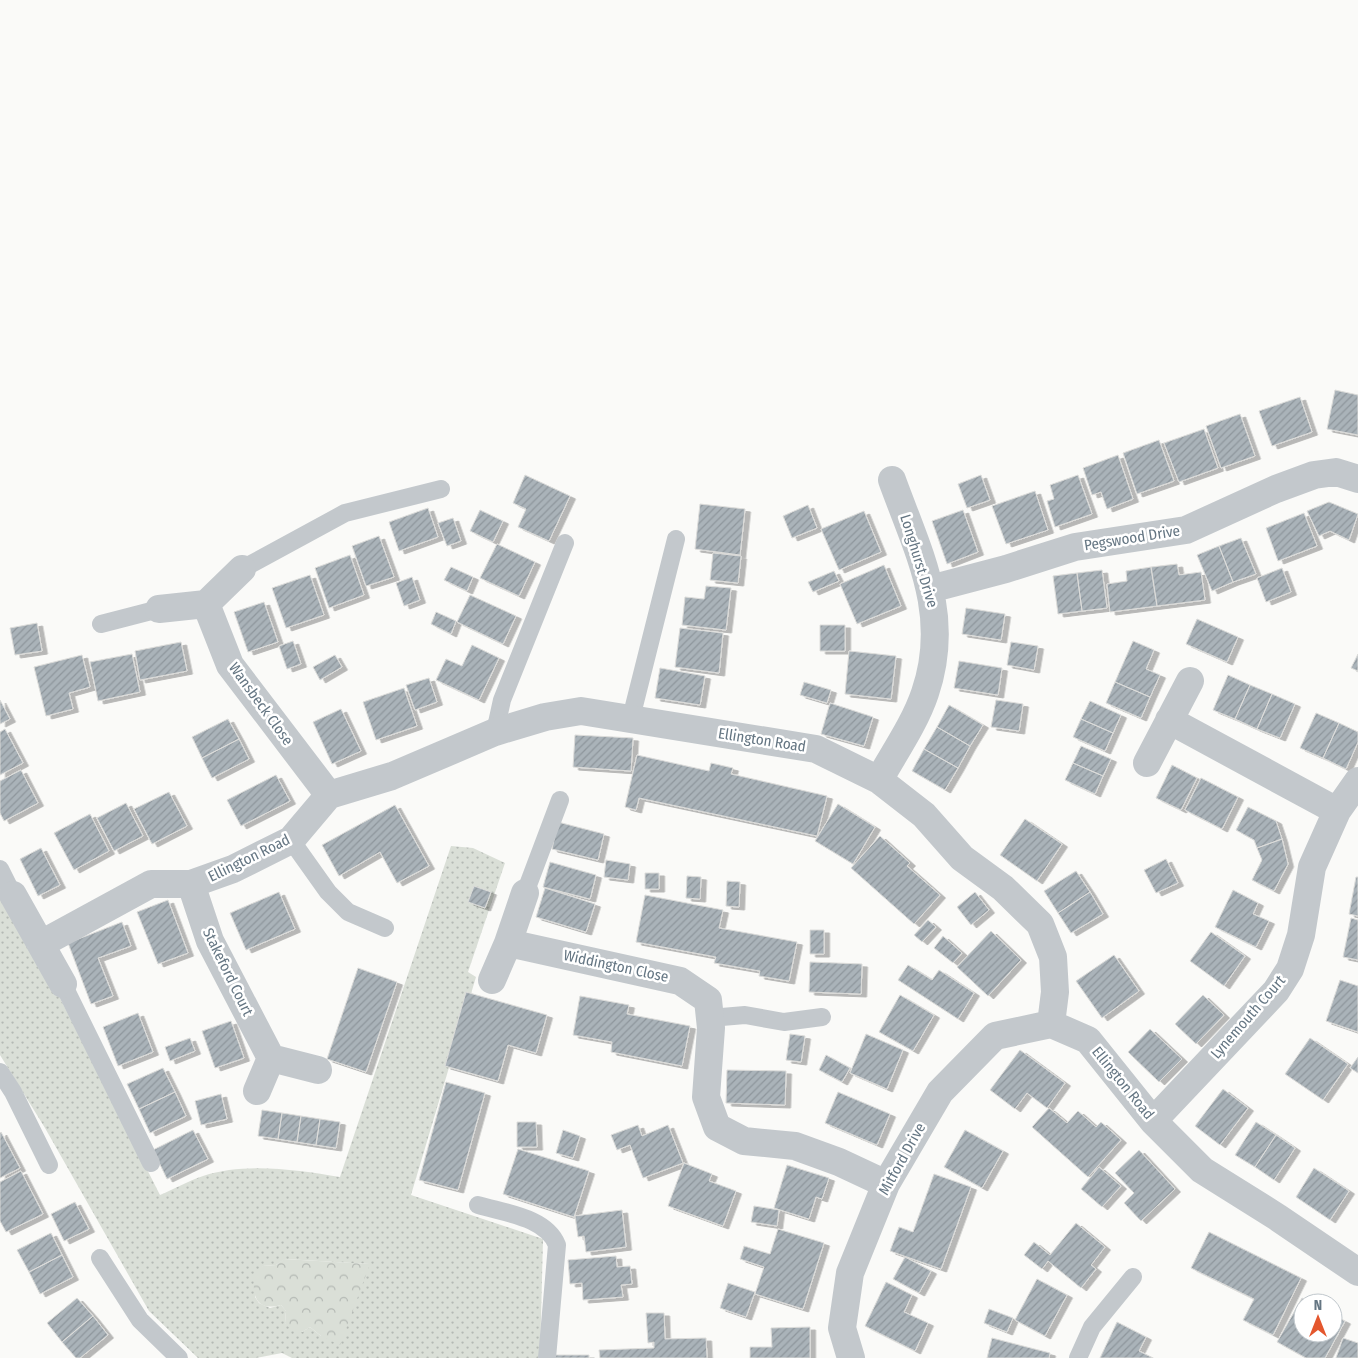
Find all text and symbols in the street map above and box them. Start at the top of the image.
street label: Longhurst Drive [896,512,942,610]
street label: Pegswood Drive [1083,522,1181,554]
street label: Wansbeck Close [225,659,297,749]
street label: Ellington Road [717,724,807,756]
street label: Ellington Road [205,830,293,886]
street label: Stakeford Court [199,925,257,1019]
street label: Widdington Close [562,946,670,986]
street label: Lynemouth Court [1207,972,1289,1062]
street label: Ellington Road [1088,1043,1158,1123]
street label: Mitford Drive [875,1120,929,1198]
north arrow [1293,1293,1343,1343]
text: N [1314,1297,1322,1314]

